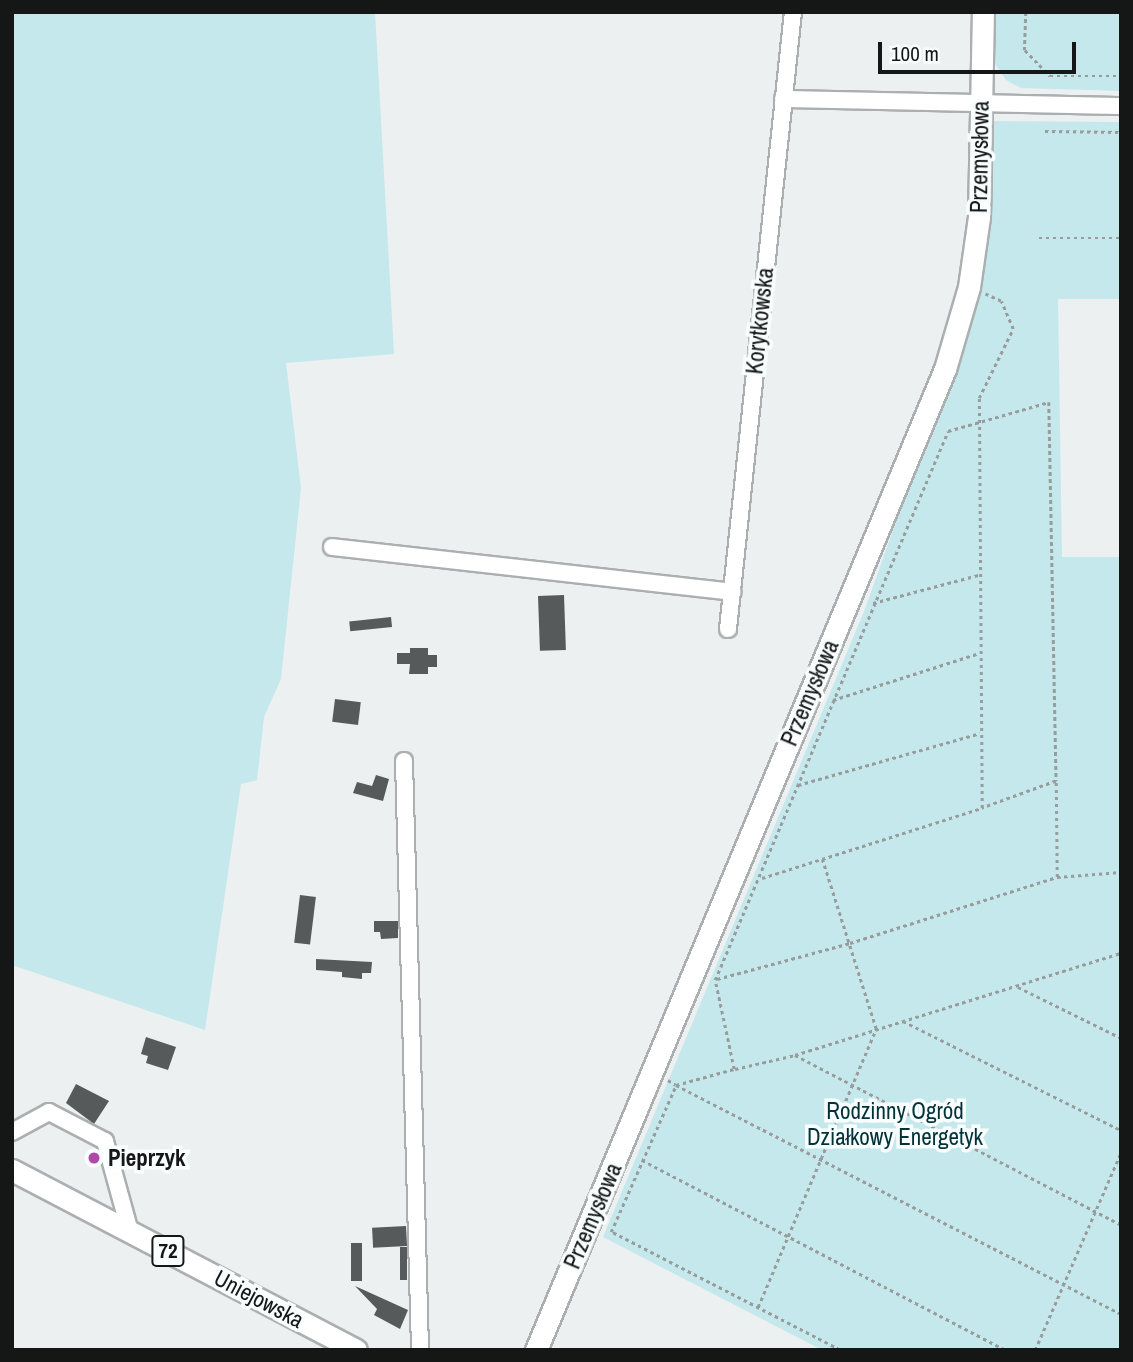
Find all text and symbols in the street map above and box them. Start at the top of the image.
scale bar [881,28,1079,72]
text: 100 m [891,39,939,68]
street label: Przemysłowa [965,101,995,213]
street label: Korytkowska [741,266,779,376]
street label: Przemysłowa [775,636,845,750]
park label: Rodzinny Ogród Działkowy Energetyk [807,1097,983,1151]
place label: Pieprzyk [108,1144,186,1172]
marker: Pieprzyk [86,1150,102,1166]
street label: Przemysłowa [558,1159,628,1273]
road number: 72 [150,1234,186,1268]
street label: Uniejowska [209,1264,309,1334]

